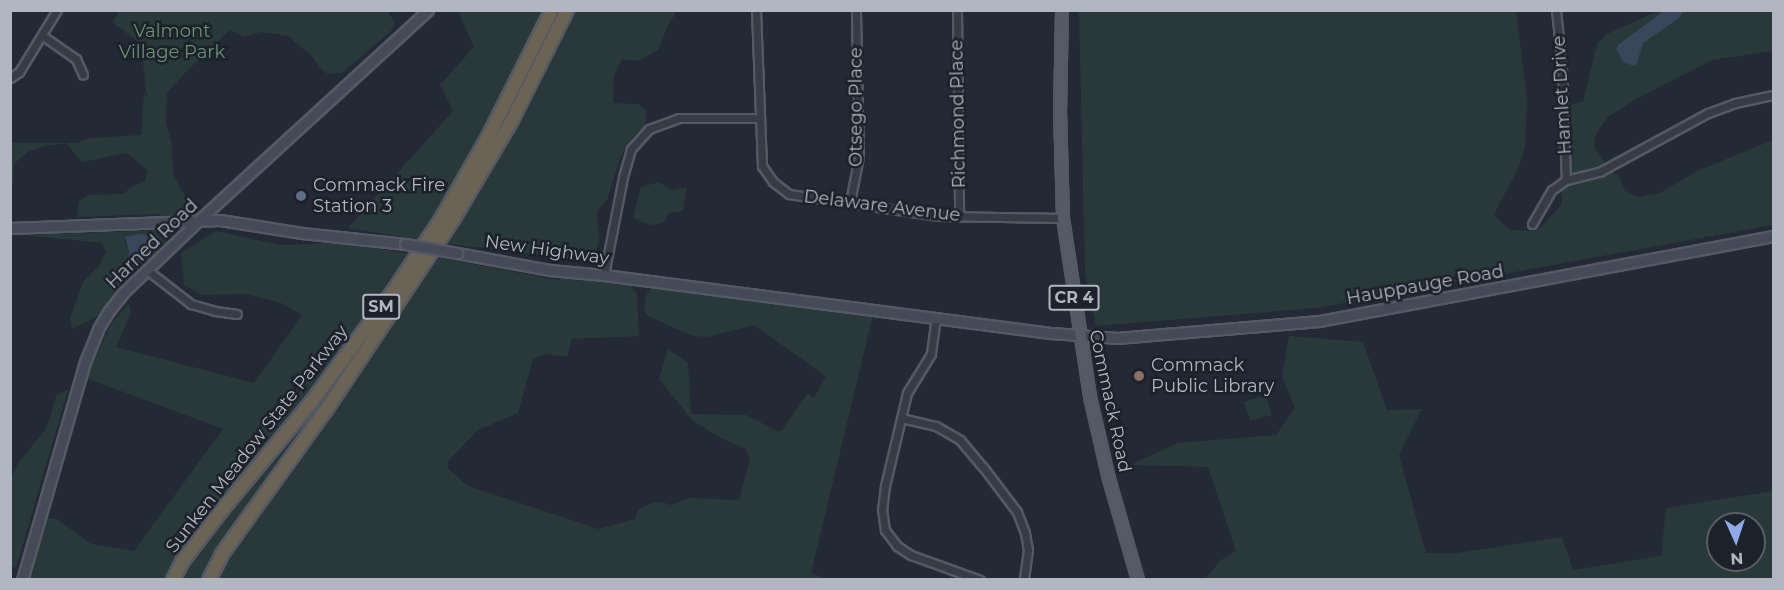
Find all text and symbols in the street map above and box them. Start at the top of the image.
park label: Valmont Village Park [119,21,225,63]
street label: Hamlet Drive [1548,35,1576,155]
street label: Richmond Place [946,39,970,189]
street label: Otsego Place [845,47,867,167]
place label: Commack Fire Station 3 [313,175,445,218]
street label: Delaware Avenue [802,186,962,226]
marker: Commack Fire Station 3 [294,189,308,203]
street label: Harned Road [102,195,202,293]
street label: New Highway [484,231,610,269]
street label: Hauppauge Road [1345,261,1505,309]
road number: CR 4 [1048,285,1100,311]
road number: SM [362,294,400,320]
street label: Sunken Meadow State Parkway [161,321,353,557]
street label: Commack Road [1084,328,1136,474]
place label: Commack Public Library [1151,355,1274,398]
marker: Commack Public Library [1132,369,1146,383]
north arrow [1706,512,1766,572]
text: N [1730,549,1744,568]

